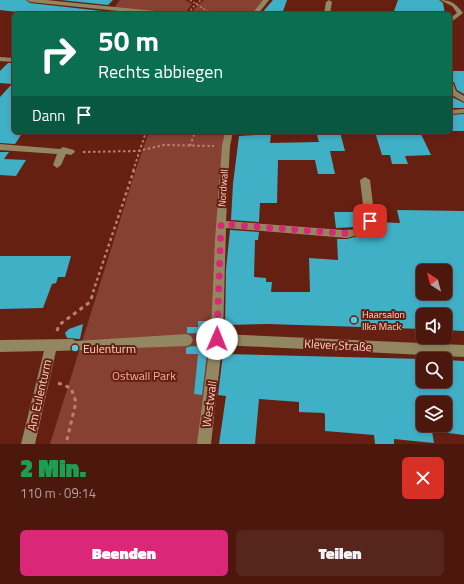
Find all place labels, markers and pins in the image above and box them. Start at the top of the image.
pin [353,204,387,238]
place label: Haarsalon Ilka Mack [362,307,405,334]
marker: Haarsalon Ilka Mack [349,315,359,325]
place label: Eulenturm [83,339,136,358]
marker: Eulenturm [70,343,80,353]

